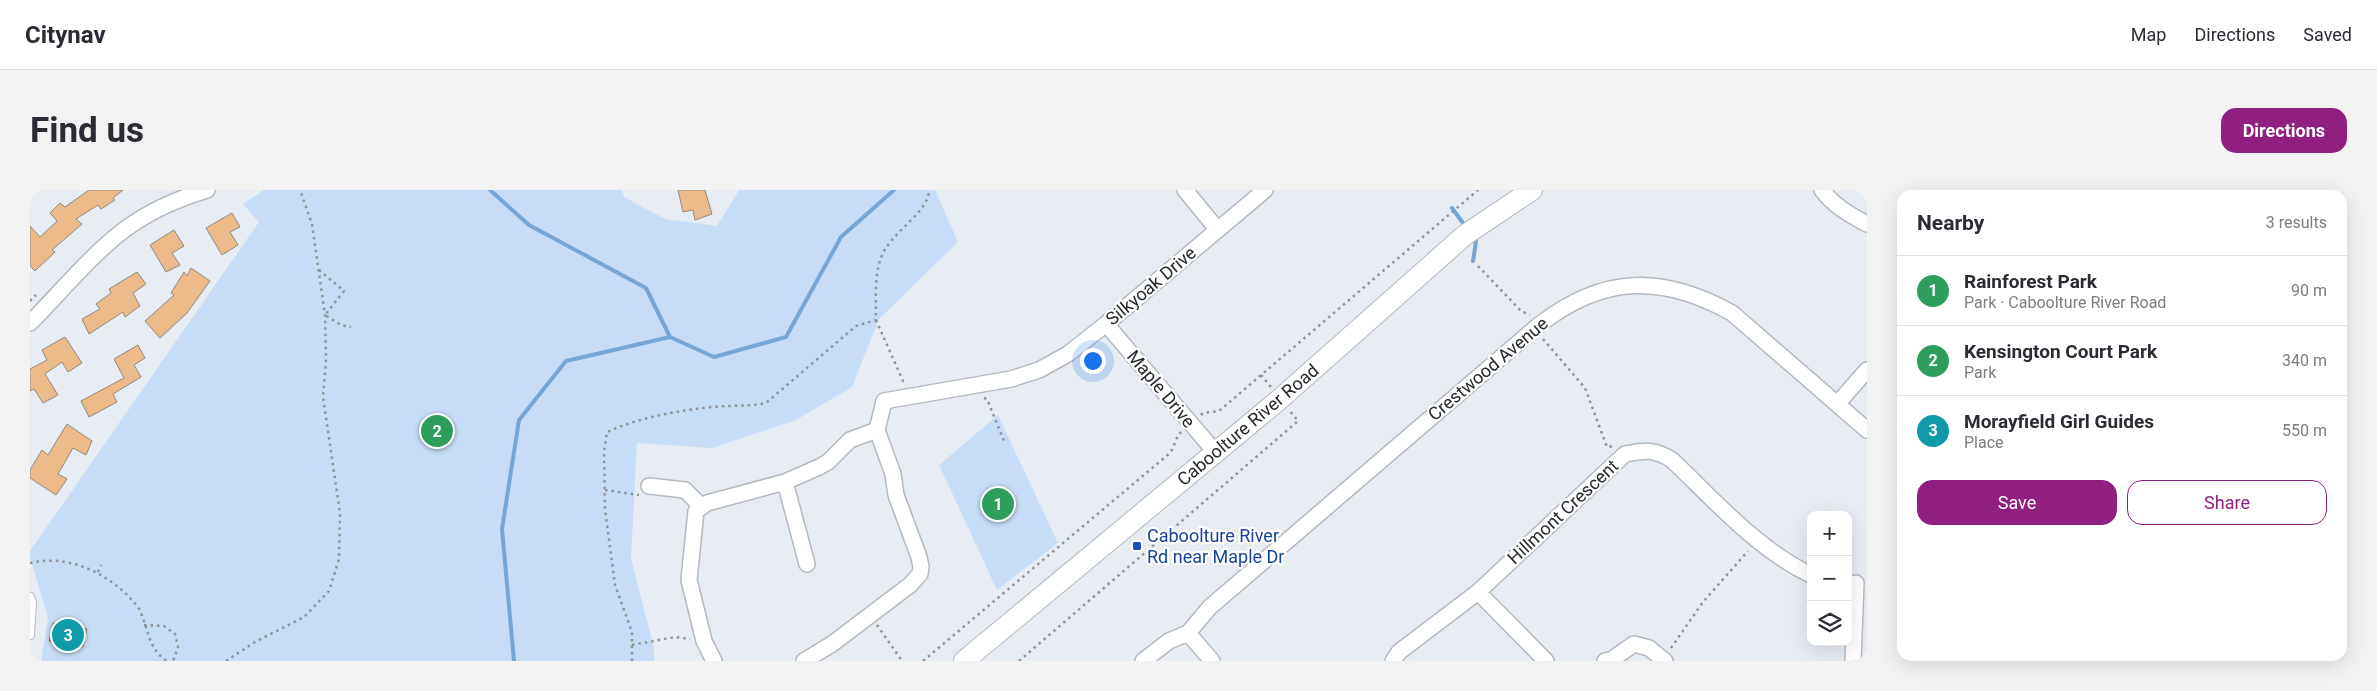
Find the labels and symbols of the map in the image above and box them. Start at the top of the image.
street label: Silkyoak Drive [1101,242,1200,329]
street label: Crestwood Avenue [1424,312,1552,425]
street label: Maple Drive [1123,346,1200,432]
your location [1080,348,1106,374]
street label: Caboolture River Road [1173,359,1323,490]
pin: 2 [421,412,453,450]
street label: Hillmont Crescent [1503,455,1622,568]
pin: 1 [982,485,1014,523]
place label: Caboolture River Rd near Maple Dr [1147,525,1284,567]
marker: Caboolture River Rd near Maple Dr [1131,540,1143,552]
pin: 3 [52,616,84,654]

